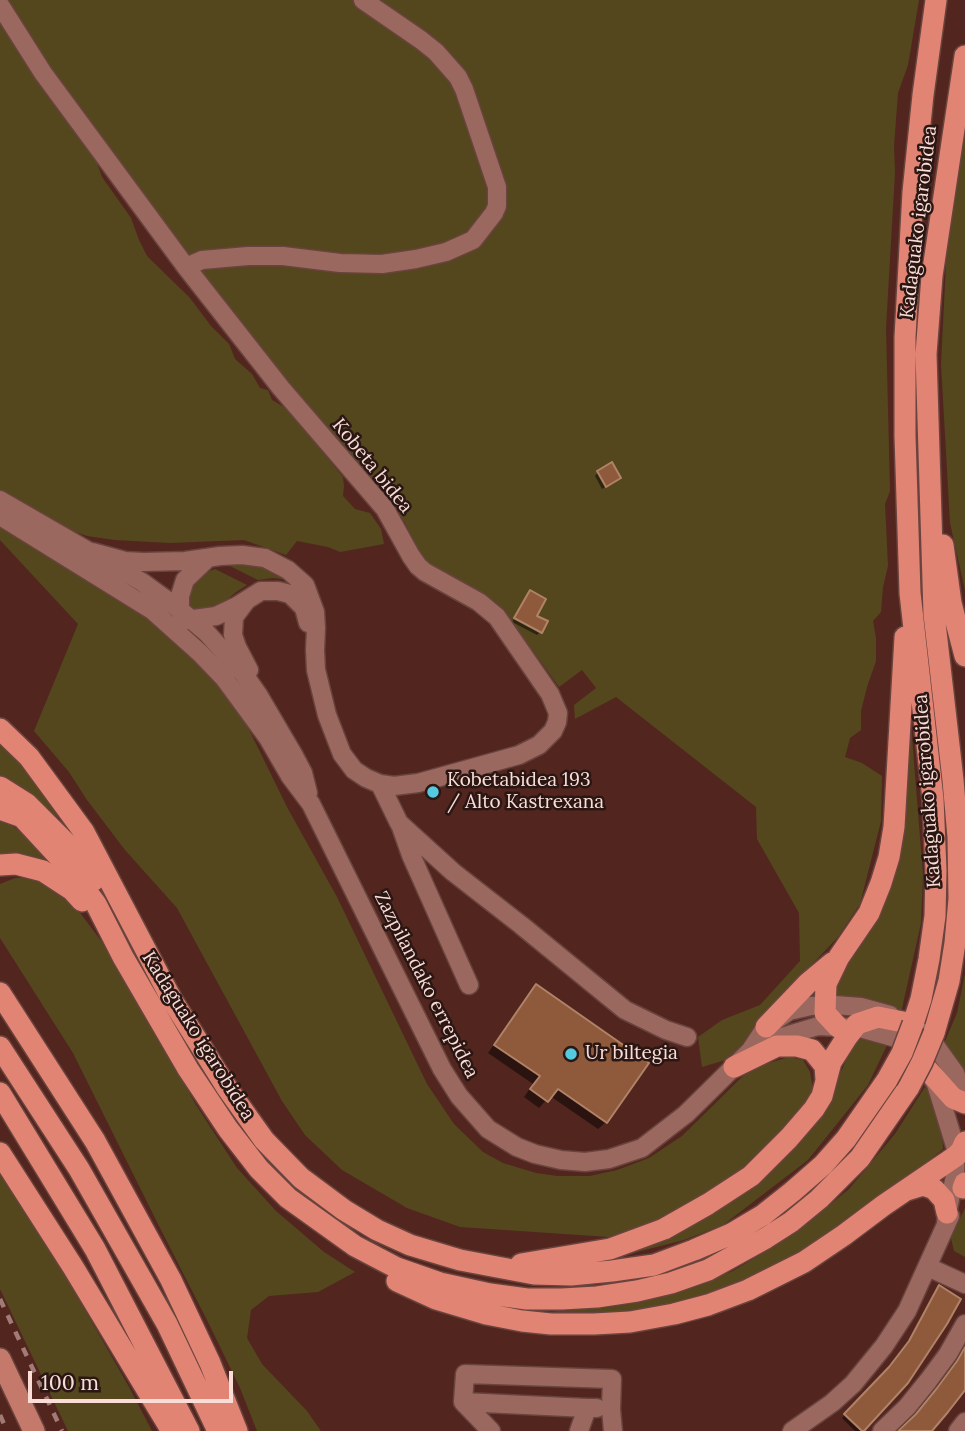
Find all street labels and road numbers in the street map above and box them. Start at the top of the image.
street label: Kadaguako igarobidea [896,124,942,320]
street label: Kobeta bidea [327,414,417,518]
street label: Kadaguako igarobidea [910,693,946,889]
street label: Zazpilandako errepidea [369,888,483,1082]
street label: Kadaguako igarobidea [137,948,259,1124]

